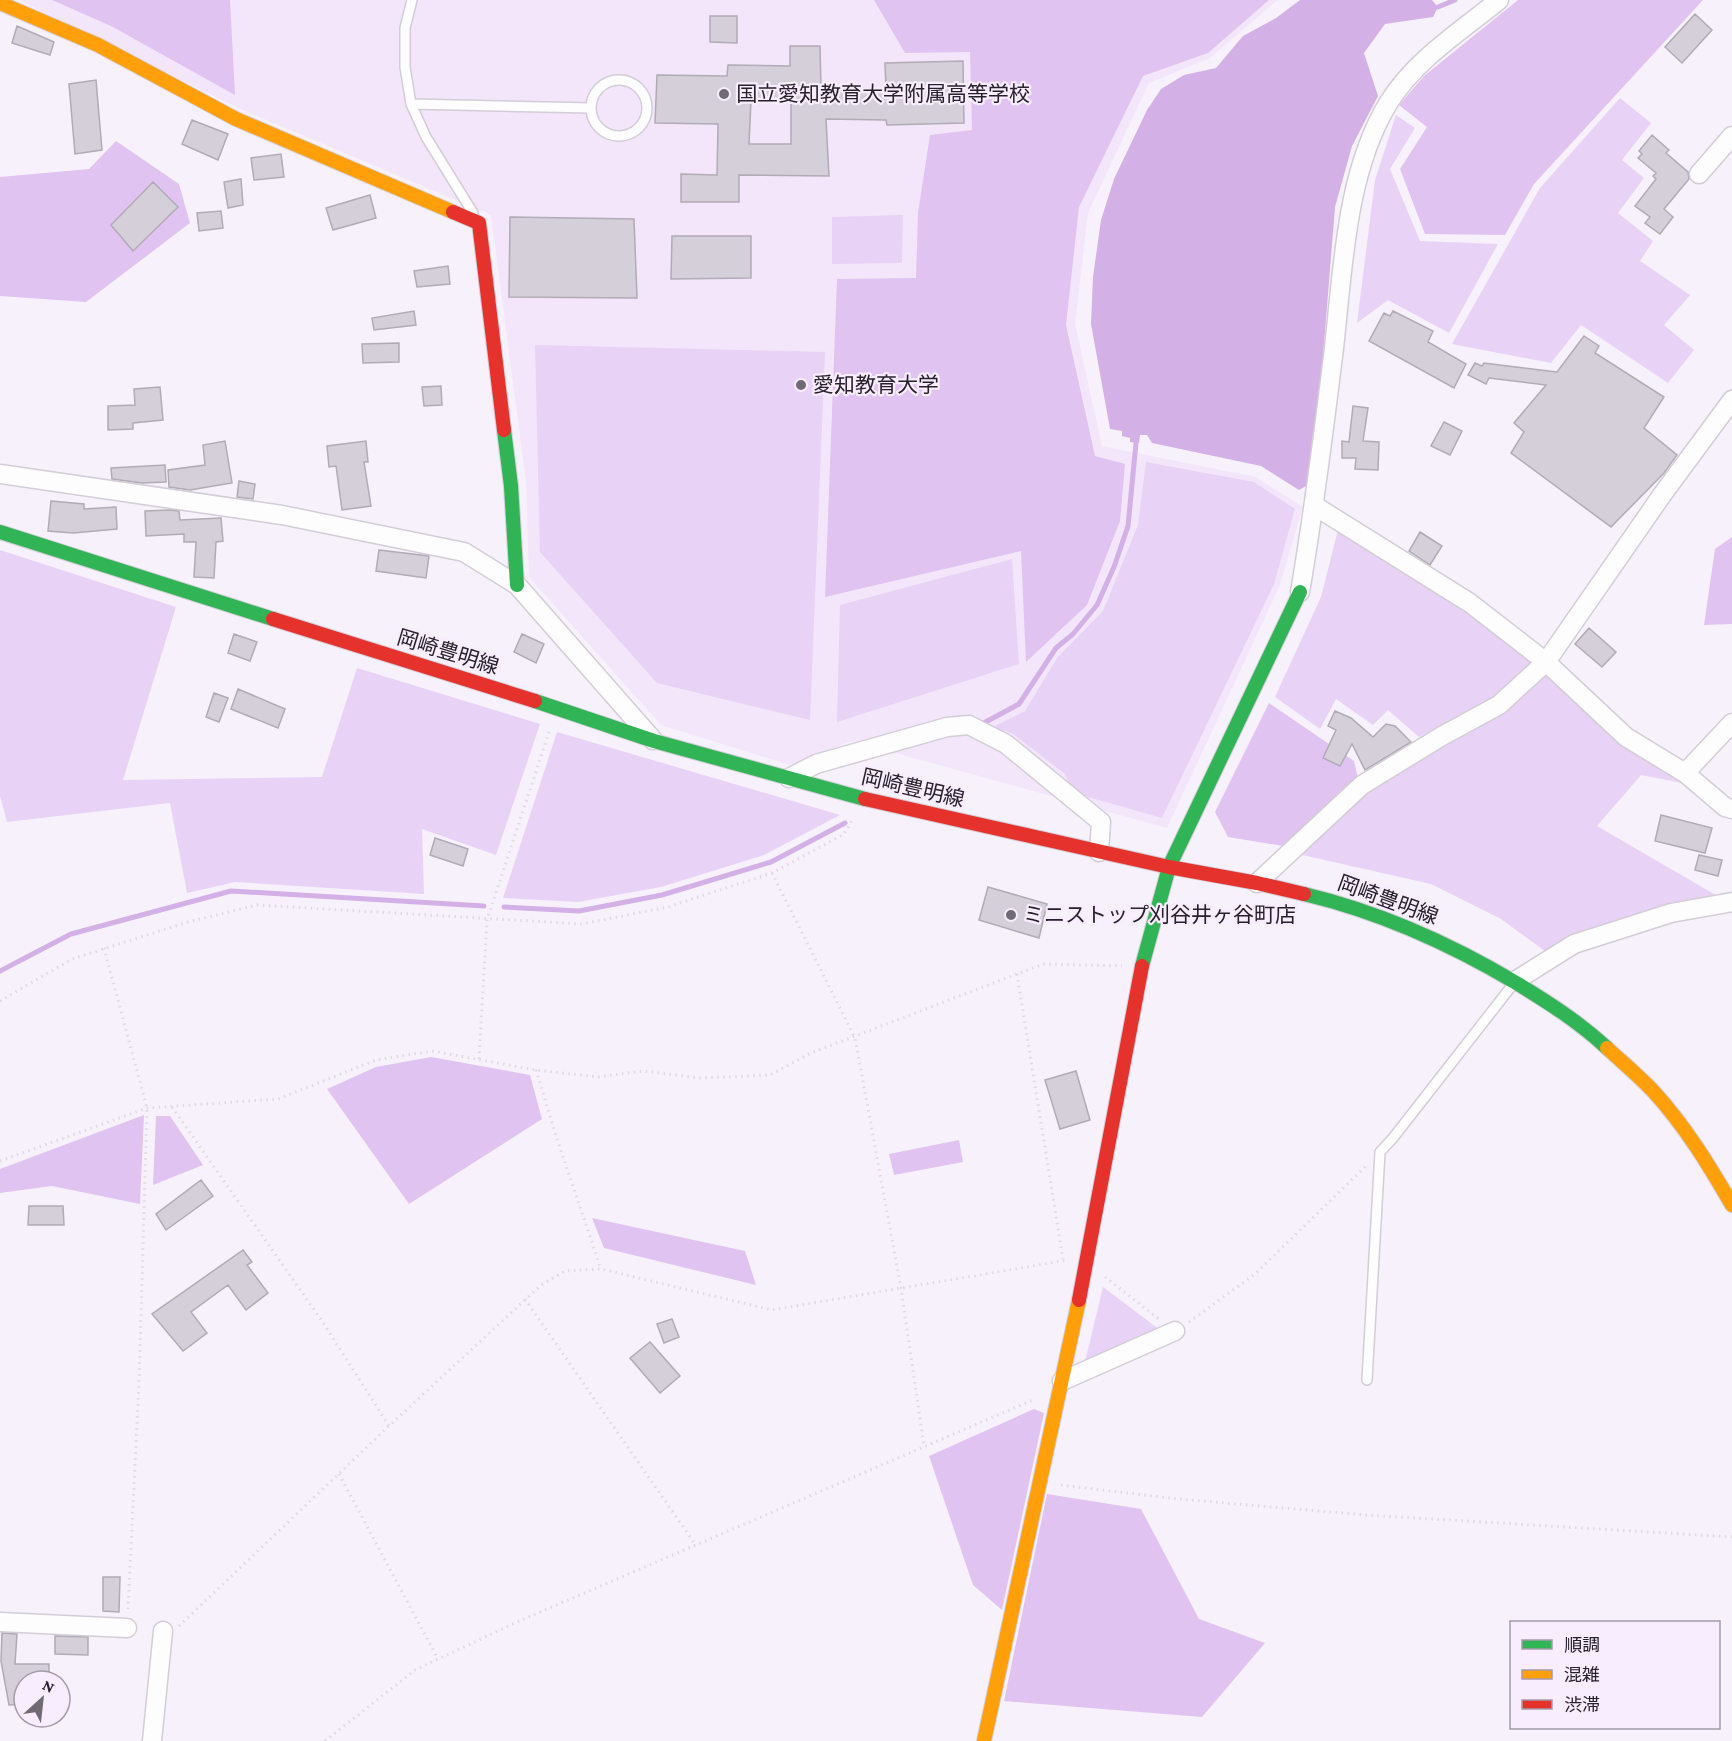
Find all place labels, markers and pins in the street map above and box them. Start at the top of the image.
place label: 国立愛知教育大学附属高等学校 [736,82,1030,106]
marker: 国立愛知教育大学附属高等学校 [717,87,731,101]
place label: 愛知教育大学 [813,373,939,397]
marker: 愛知教育大学 [794,378,808,392]
place label: ミニストップ刈谷井ヶ谷町店 [1023,903,1296,927]
marker: ミニストップ刈谷井ヶ谷町店 [1004,908,1018,922]

